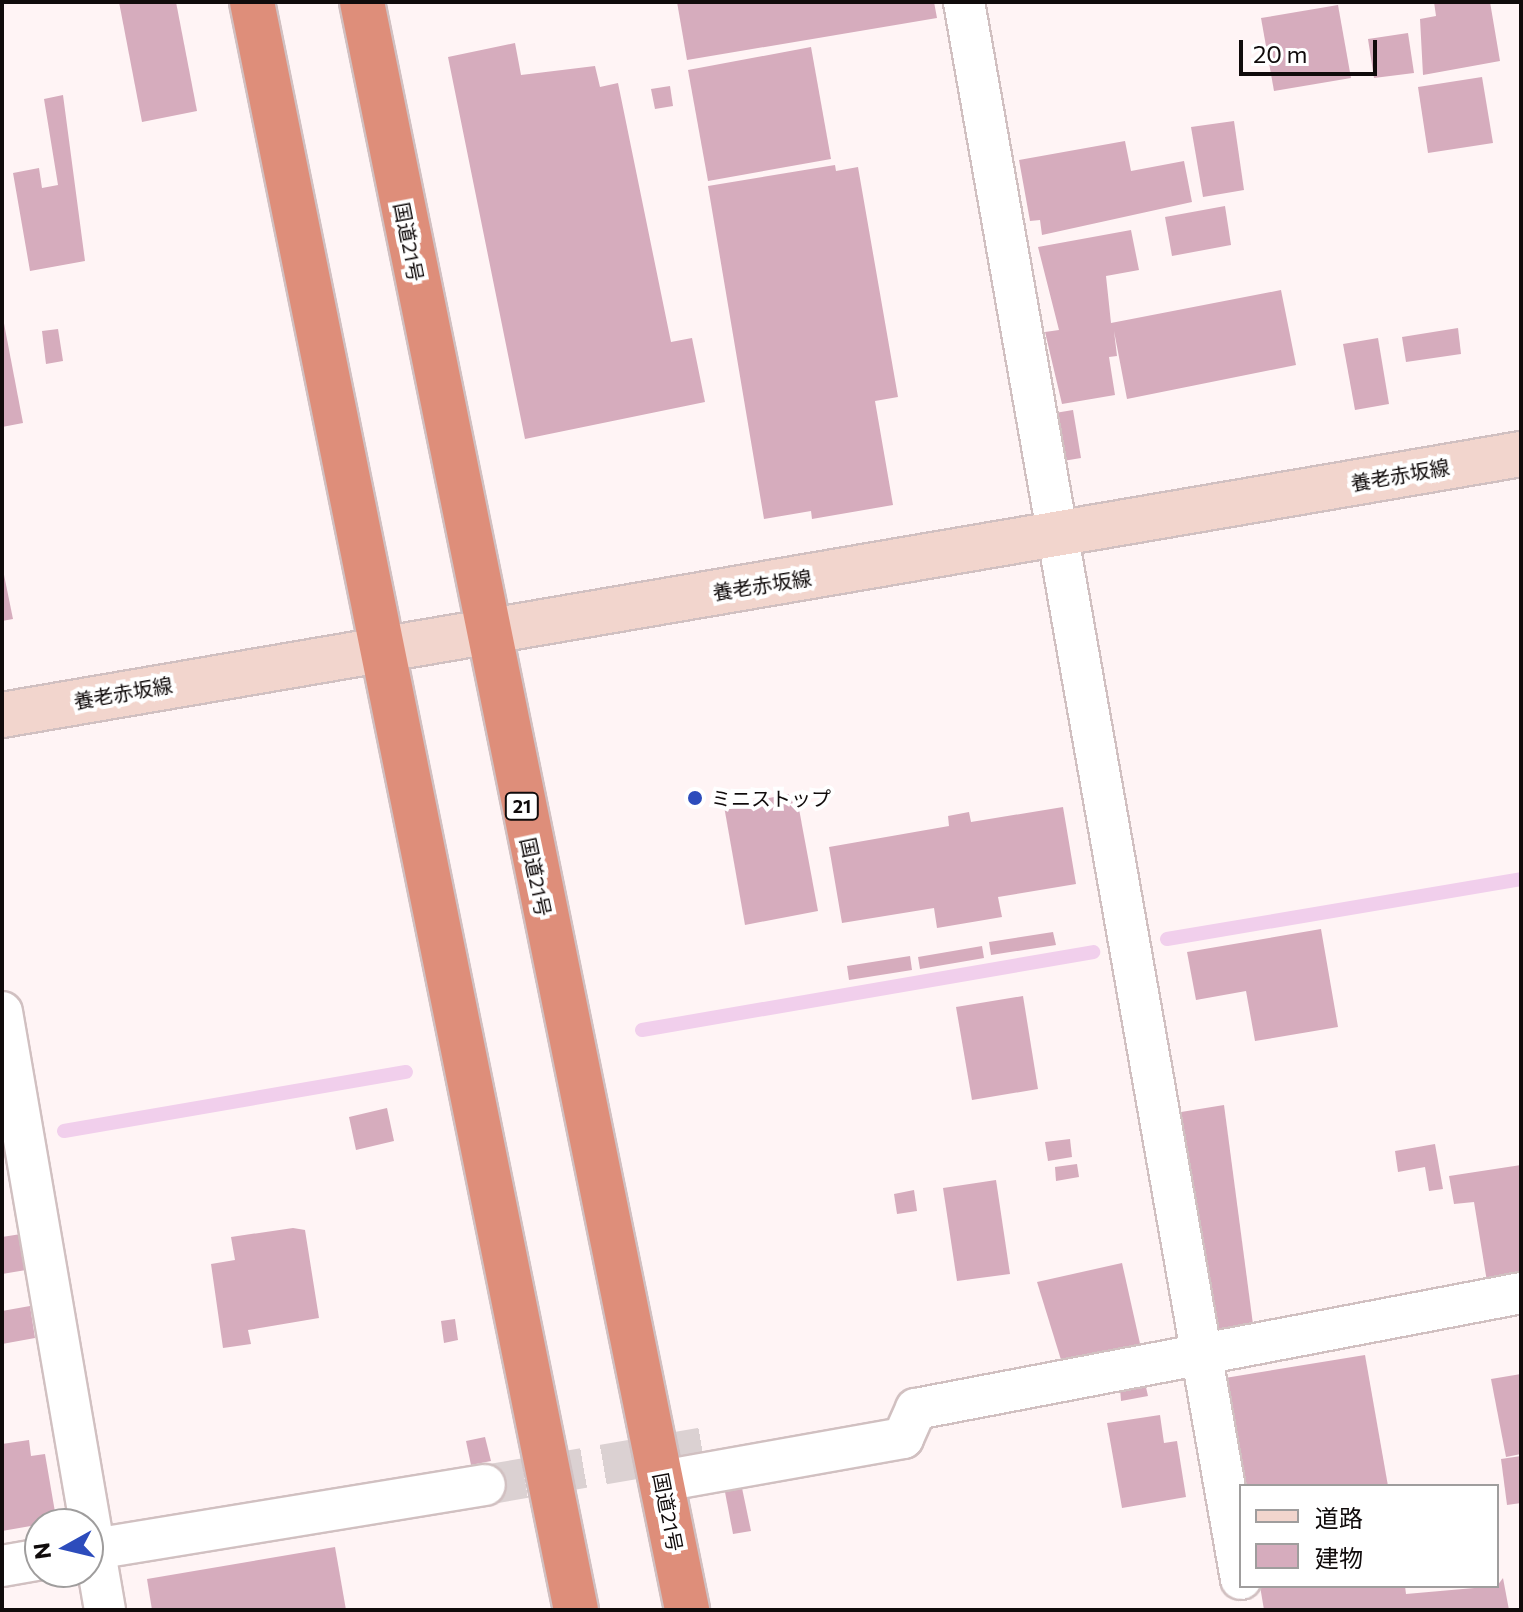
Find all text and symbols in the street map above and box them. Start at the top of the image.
scale bar [1243,24,1381,74]
text: 20 m [1253,39,1307,68]
street label: 国道21号 [390,201,428,283]
street label: 養老赤坂線 [1349,454,1451,496]
street label: 養老赤坂線 [711,565,813,605]
street label: 養老赤坂線 [72,672,174,714]
place label: ミニストップ [711,786,831,810]
marker: ミニストップ [686,789,704,807]
road number: 21 [504,792,540,820]
street label: 国道21号 [516,836,556,918]
street label: 国道21号 [649,1471,687,1553]
legend [1239,1484,1499,1588]
text: 道路 [1315,1503,1363,1532]
north arrow [24,1508,104,1588]
text: N [27,1541,56,1561]
text: 建物 [1315,1543,1363,1572]

